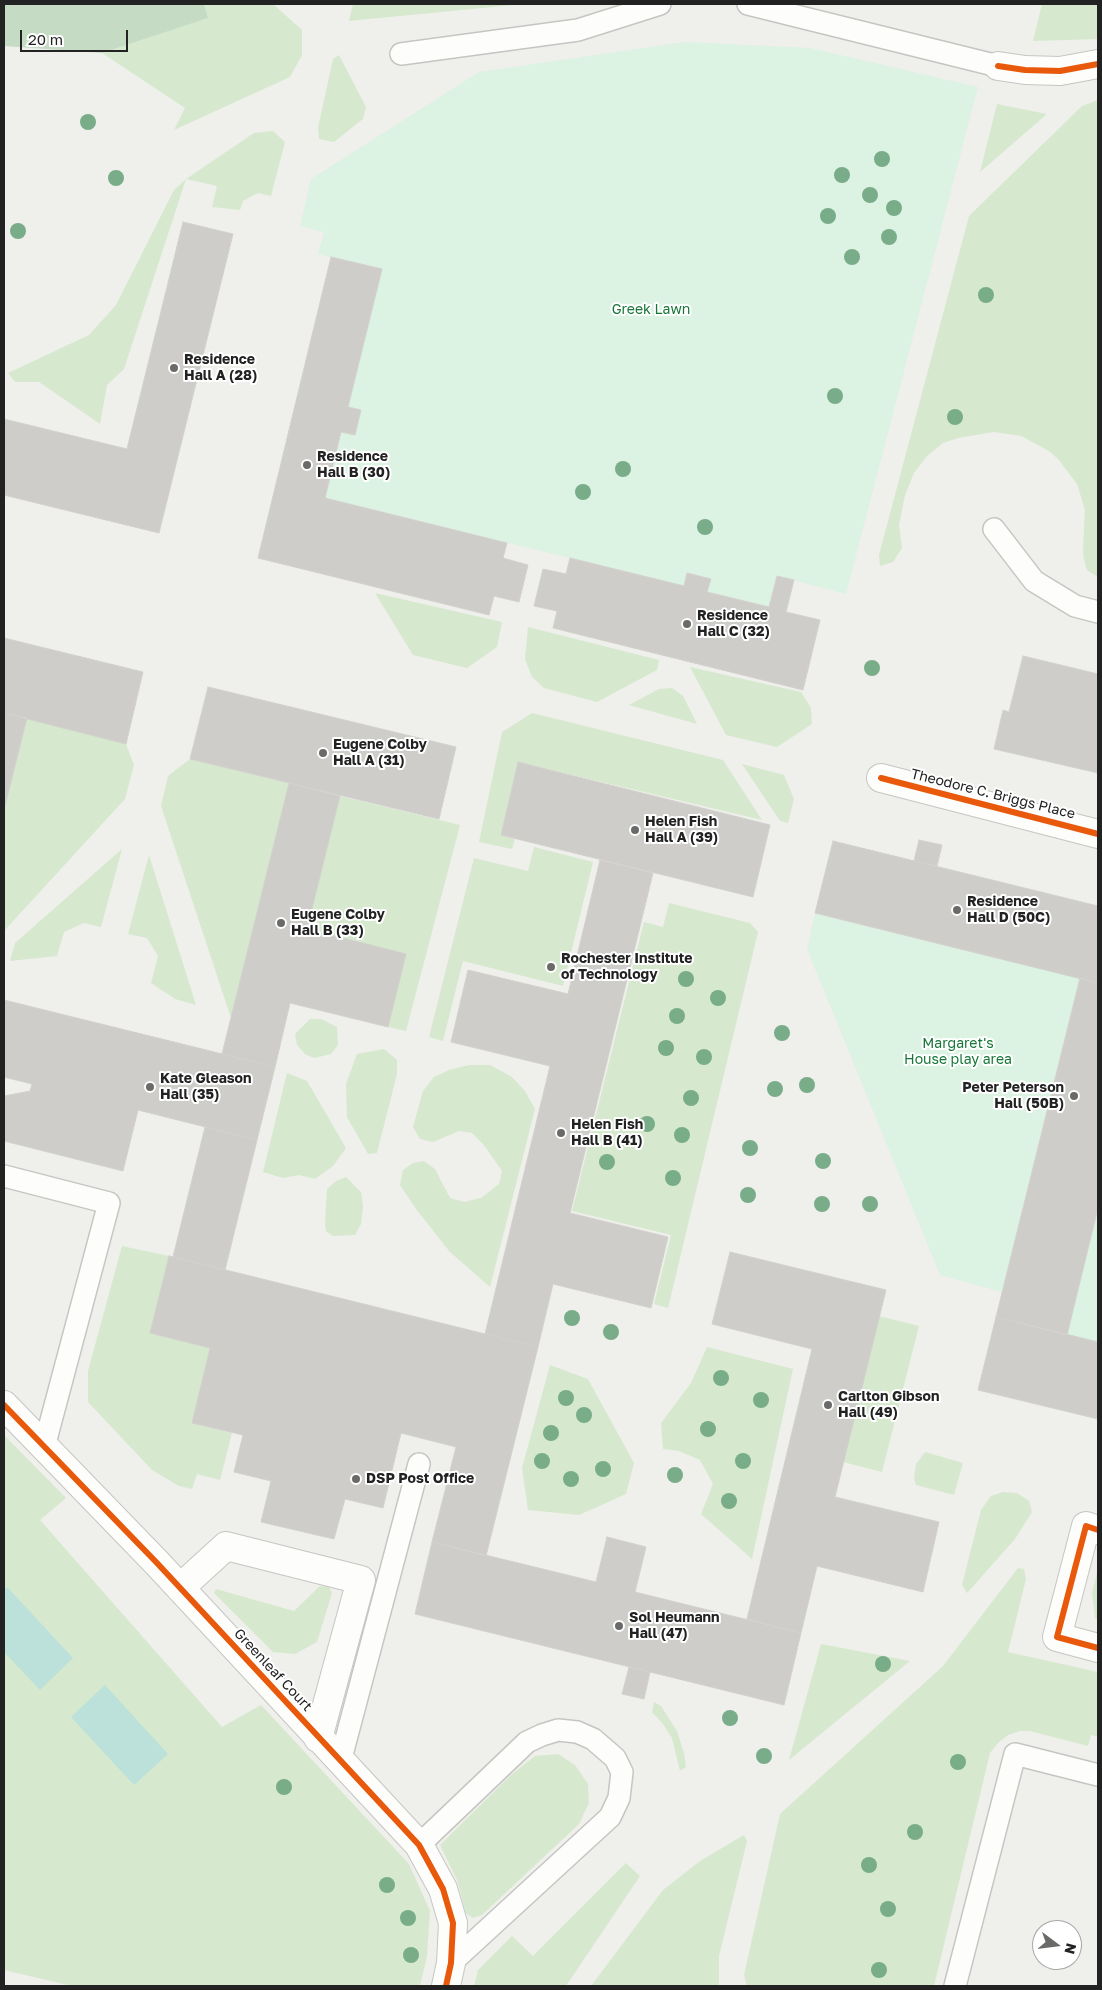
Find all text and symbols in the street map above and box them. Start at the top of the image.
scale bar [22,20,130,52]
text: 20 m [28,30,63,48]
park label: Greek Lawn [612,302,690,318]
place label: Residence Hall A (28) [184,352,257,384]
marker: Residence Hall A (28) [168,362,180,374]
place label: Residence Hall B (30) [317,449,390,482]
marker: Residence Hall B (30) [301,459,313,471]
place label: Residence Hall C (32) [697,608,770,640]
marker: Residence Hall C (32) [681,618,693,630]
place label: Eugene Colby Hall A (31) [333,737,427,770]
marker: Eugene Colby Hall A (31) [317,747,329,759]
street label: Theodore C. Briggs Place [909,765,1077,823]
place label: Helen Fish Hall A (39) [645,814,718,846]
marker: Helen Fish Hall A (39) [629,824,641,836]
place label: Residence Hall D (50C) [967,894,1050,926]
marker: Residence Hall D (50C) [951,904,963,916]
place label: Eugene Colby Hall B (33) [291,907,385,940]
marker: Eugene Colby Hall B (33) [275,917,287,929]
place label: Rochester Institute of Technology [561,951,693,984]
marker: Rochester Institute of Technology [545,961,557,973]
park label: Margaret's House play area [904,1036,1012,1068]
place label: Kate Gleason Hall (35) [160,1071,251,1104]
place label: Peter Peterson Hall (50B) [962,1080,1064,1112]
marker: Kate Gleason Hall (35) [144,1081,156,1093]
marker: Peter Peterson Hall (50B) [1068,1090,1080,1102]
place label: Helen Fish Hall B (41) [571,1117,643,1150]
marker: Helen Fish Hall B (41) [555,1127,567,1139]
place label: Carlton Gibson Hall (49) [838,1389,939,1421]
marker: Carlton Gibson Hall (49) [822,1399,834,1411]
place label: DSP Post Office [366,1471,474,1487]
marker: DSP Post Office [350,1473,362,1485]
place label: Sol Heumann Hall (47) [629,1610,720,1642]
marker: Sol Heumann Hall (47) [613,1620,625,1632]
street label: Greenleaf Court [230,1625,316,1715]
north arrow [1032,1920,1082,1970]
text: N [1061,1941,1081,1956]

